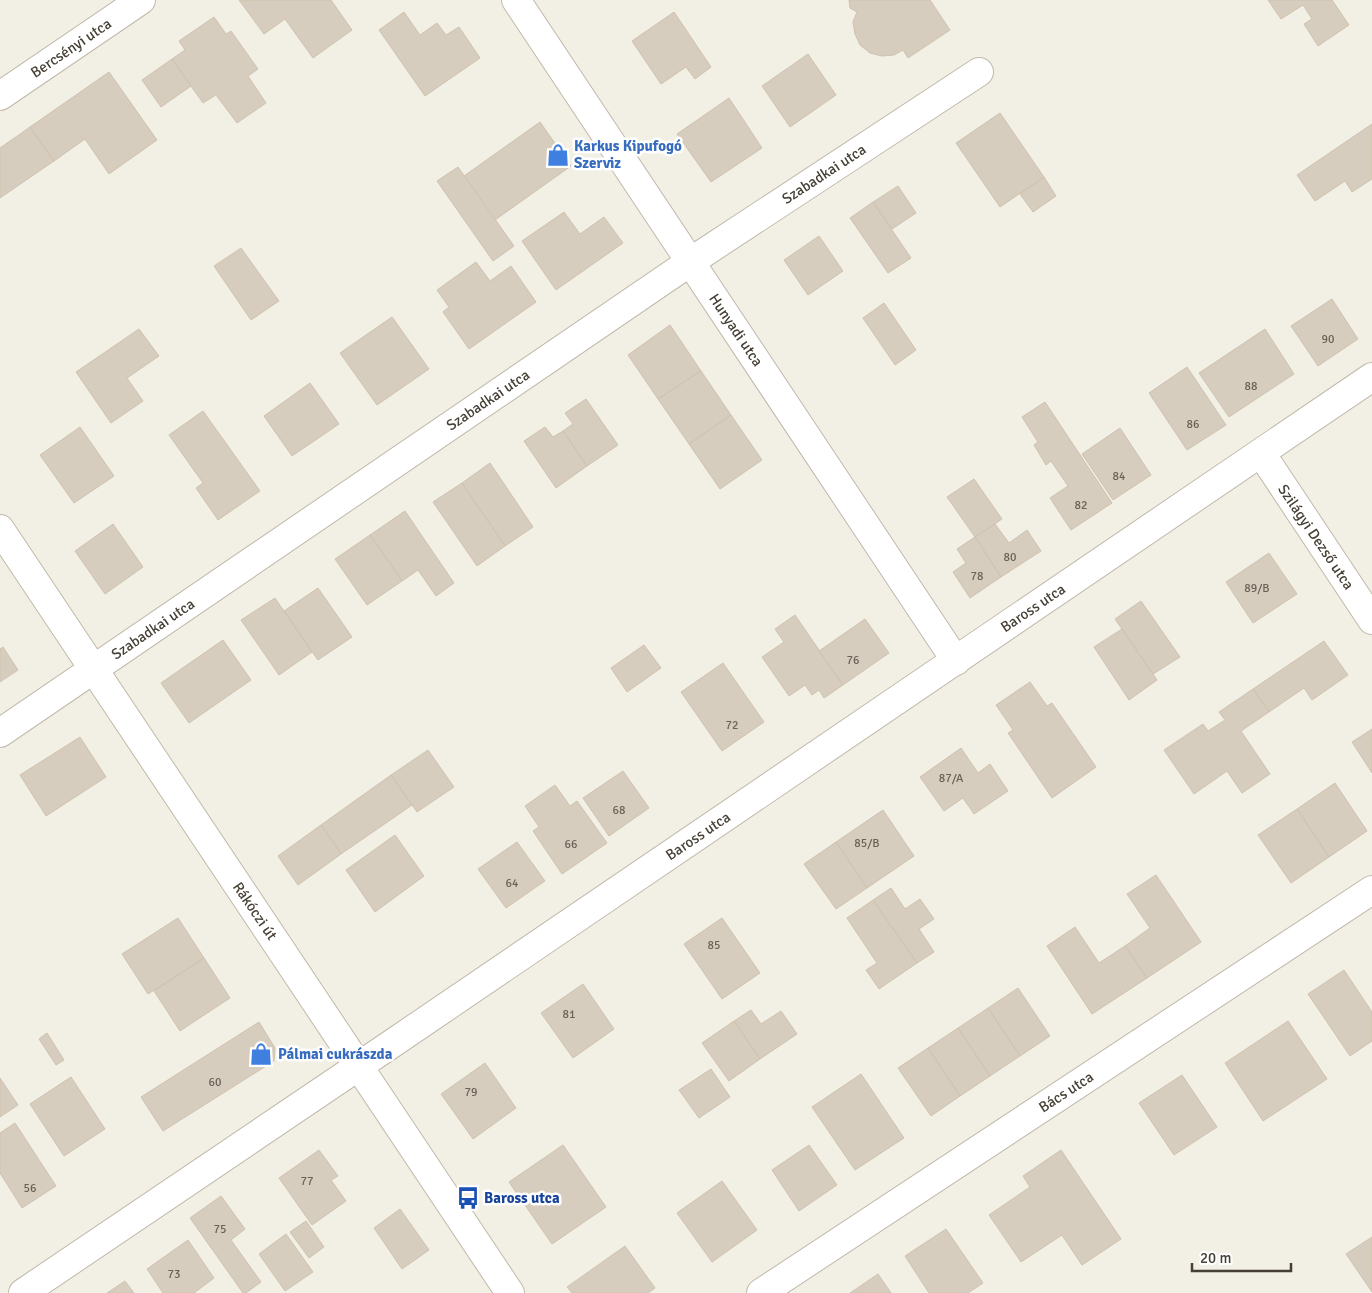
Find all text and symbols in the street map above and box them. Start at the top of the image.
street label: Bercsényi utca [27,14,115,82]
place label: Karkus Kipufogó Szerviz [574,137,682,172]
street label: Szabadkai utca [779,140,869,208]
shop icon: Karkus Kipufogó Szerviz [545,142,571,168]
street label: Hunyadi utca [705,290,767,370]
house number: 90 [1322,332,1334,347]
street label: Szabadkai utca [443,366,533,434]
house number: 88 [1245,379,1257,394]
house number: 86 [1187,417,1199,432]
house number: 84 [1113,469,1126,484]
street label: Szilágyi Dezső utca [1274,481,1358,593]
house number: 82 [1075,498,1087,513]
house number: 80 [1004,550,1016,565]
house number: 78 [971,569,983,584]
street label: Baross utca [997,580,1069,636]
house number: 89/B [1244,581,1270,596]
street label: Szabadkai utca [108,595,198,663]
house number: 76 [847,653,859,668]
house number: 72 [726,718,738,733]
house number: 87/A [939,771,964,786]
house number: 68 [613,803,625,818]
street label: Baross utca [662,808,734,864]
house number: 85/B [854,836,880,851]
house number: 66 [565,837,577,852]
house number: 64 [506,876,519,891]
street label: Rákóczi út [229,879,281,943]
house number: 85 [708,938,720,953]
house number: 81 [563,1007,575,1022]
shop icon: Pálmai cukrászda [248,1041,274,1067]
place label: Pálmai cukrászda [278,1045,393,1063]
street label: Bács utca [1035,1068,1097,1116]
house number: 60 [209,1075,221,1090]
house number: 79 [465,1085,477,1100]
house number: 77 [301,1174,313,1189]
house number: 56 [24,1181,36,1196]
bus stop icon: Baross utca [455,1185,481,1211]
place label: Baross utca [484,1189,560,1207]
house number: 75 [214,1222,226,1237]
scale bar [1192,1240,1291,1272]
text: 20 m [1200,1249,1231,1267]
house number: 73 [168,1267,180,1282]

